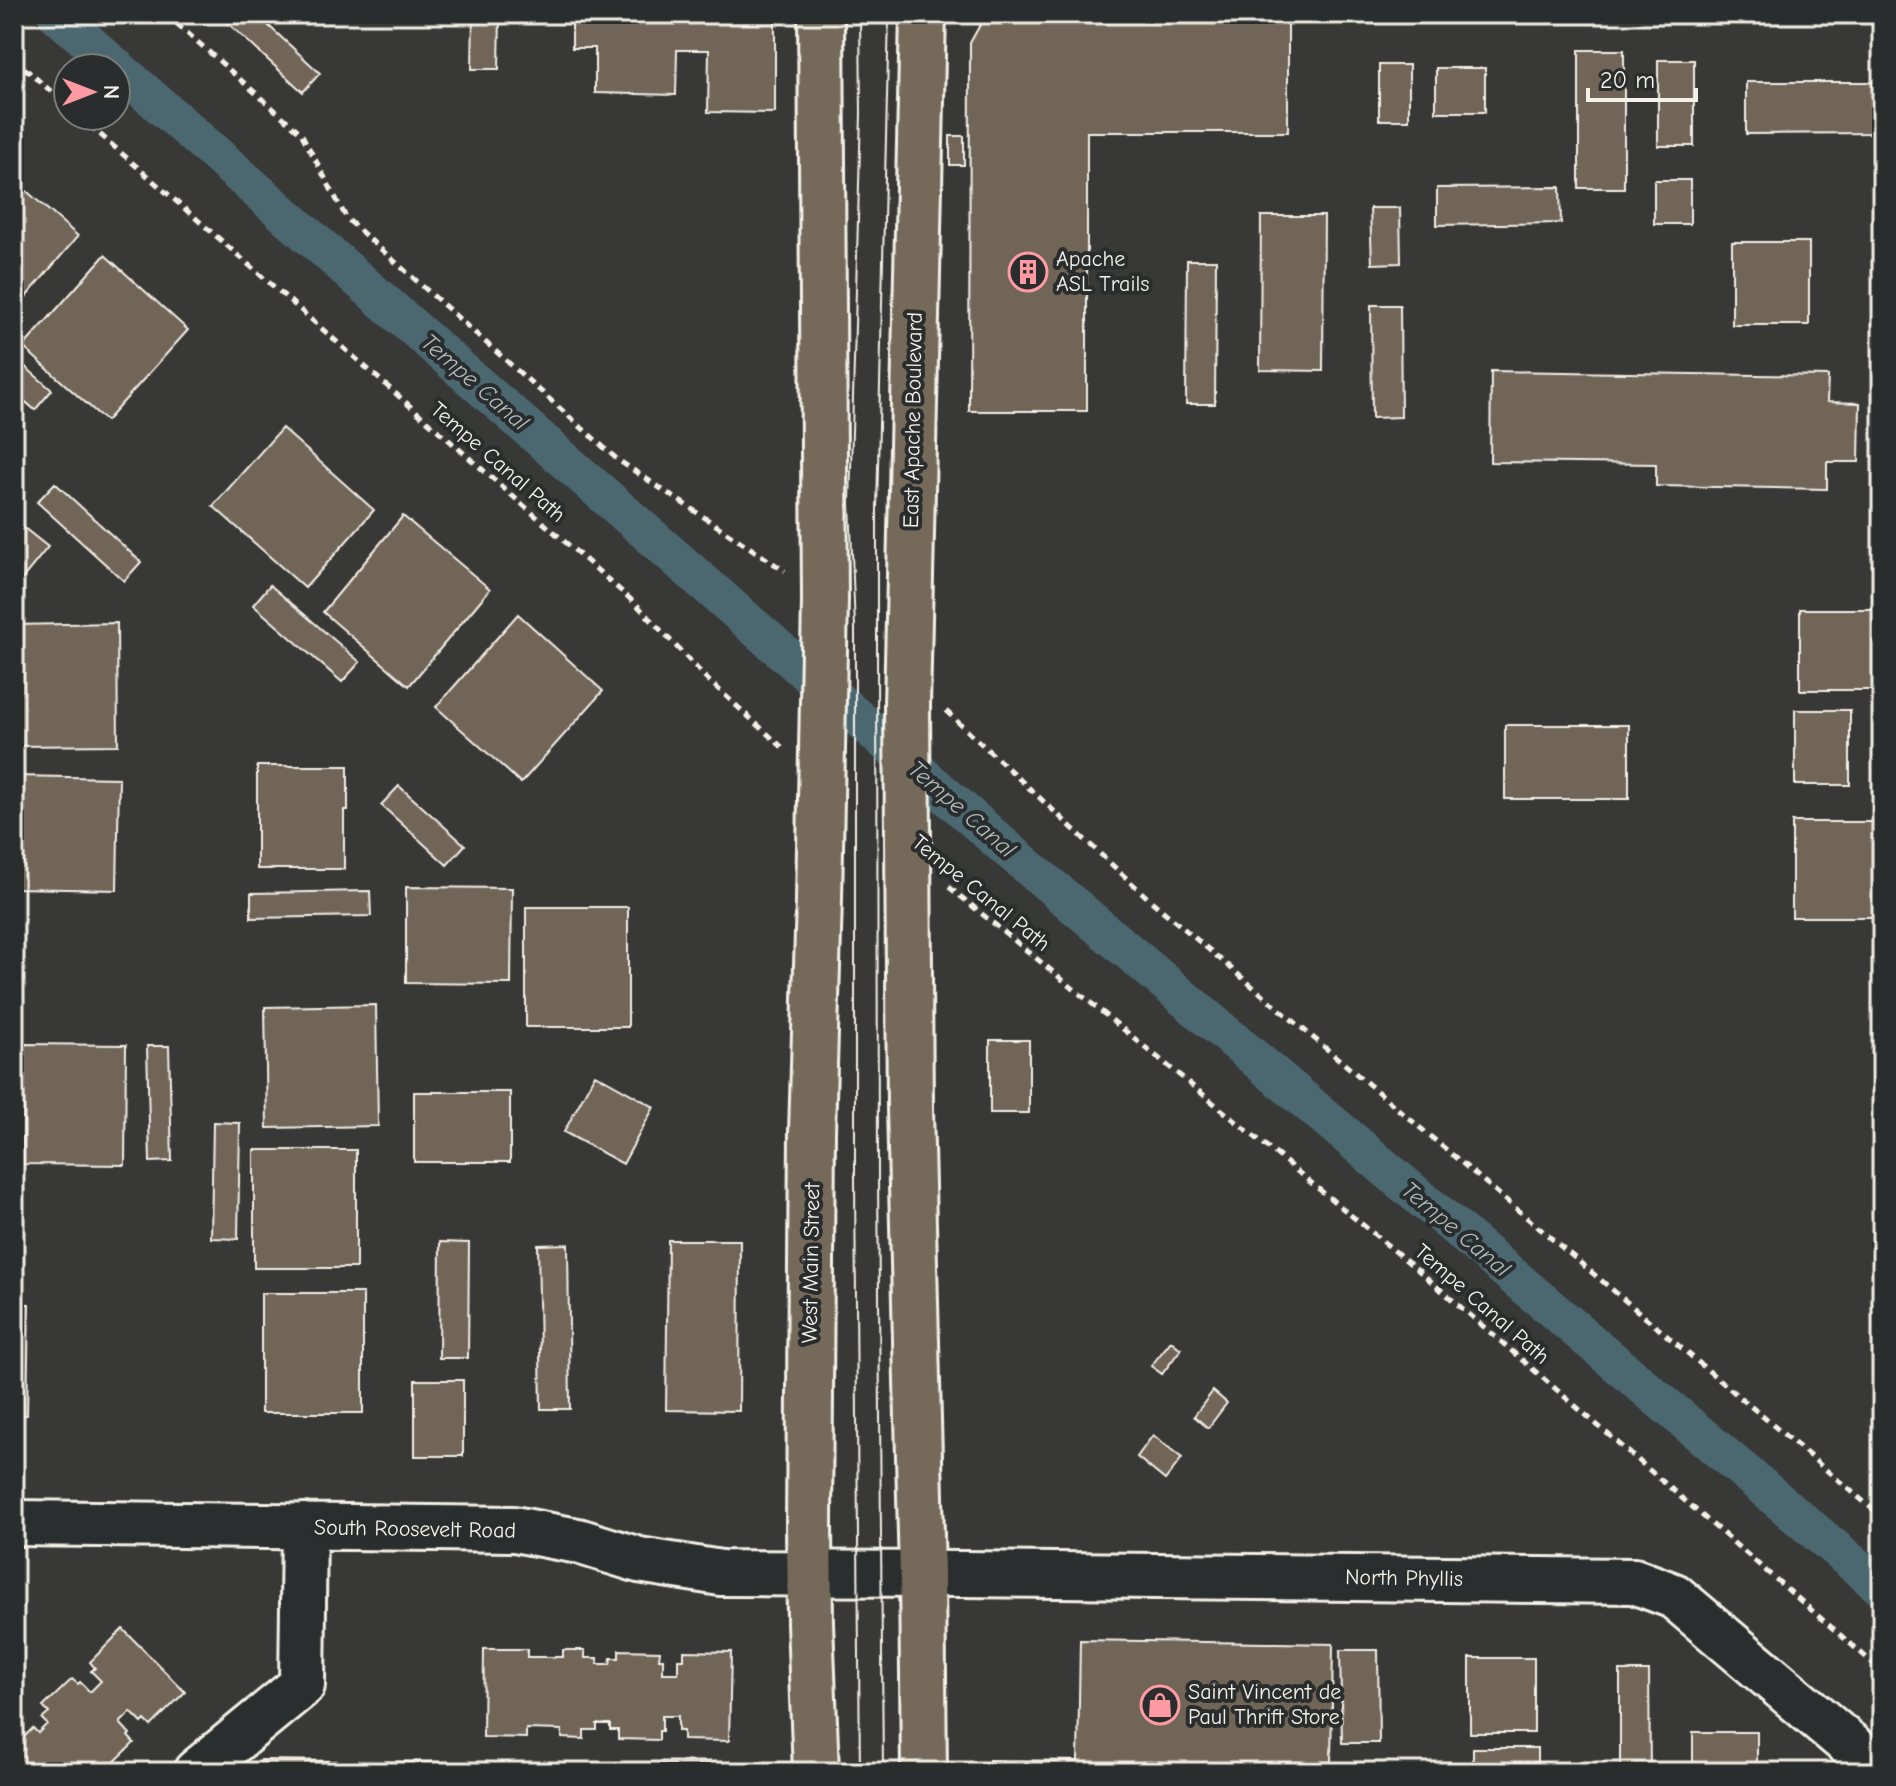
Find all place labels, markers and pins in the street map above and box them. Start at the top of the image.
place label: Apache ASL Trails [1056,246,1149,297]
building icon: Apache ASL Trails [1007,251,1049,293]
place label: Saint Vincent de Paul Thrift Store [1188,1679,1341,1730]
shop icon: Saint Vincent de Paul Thrift Store [1139,1684,1181,1726]

